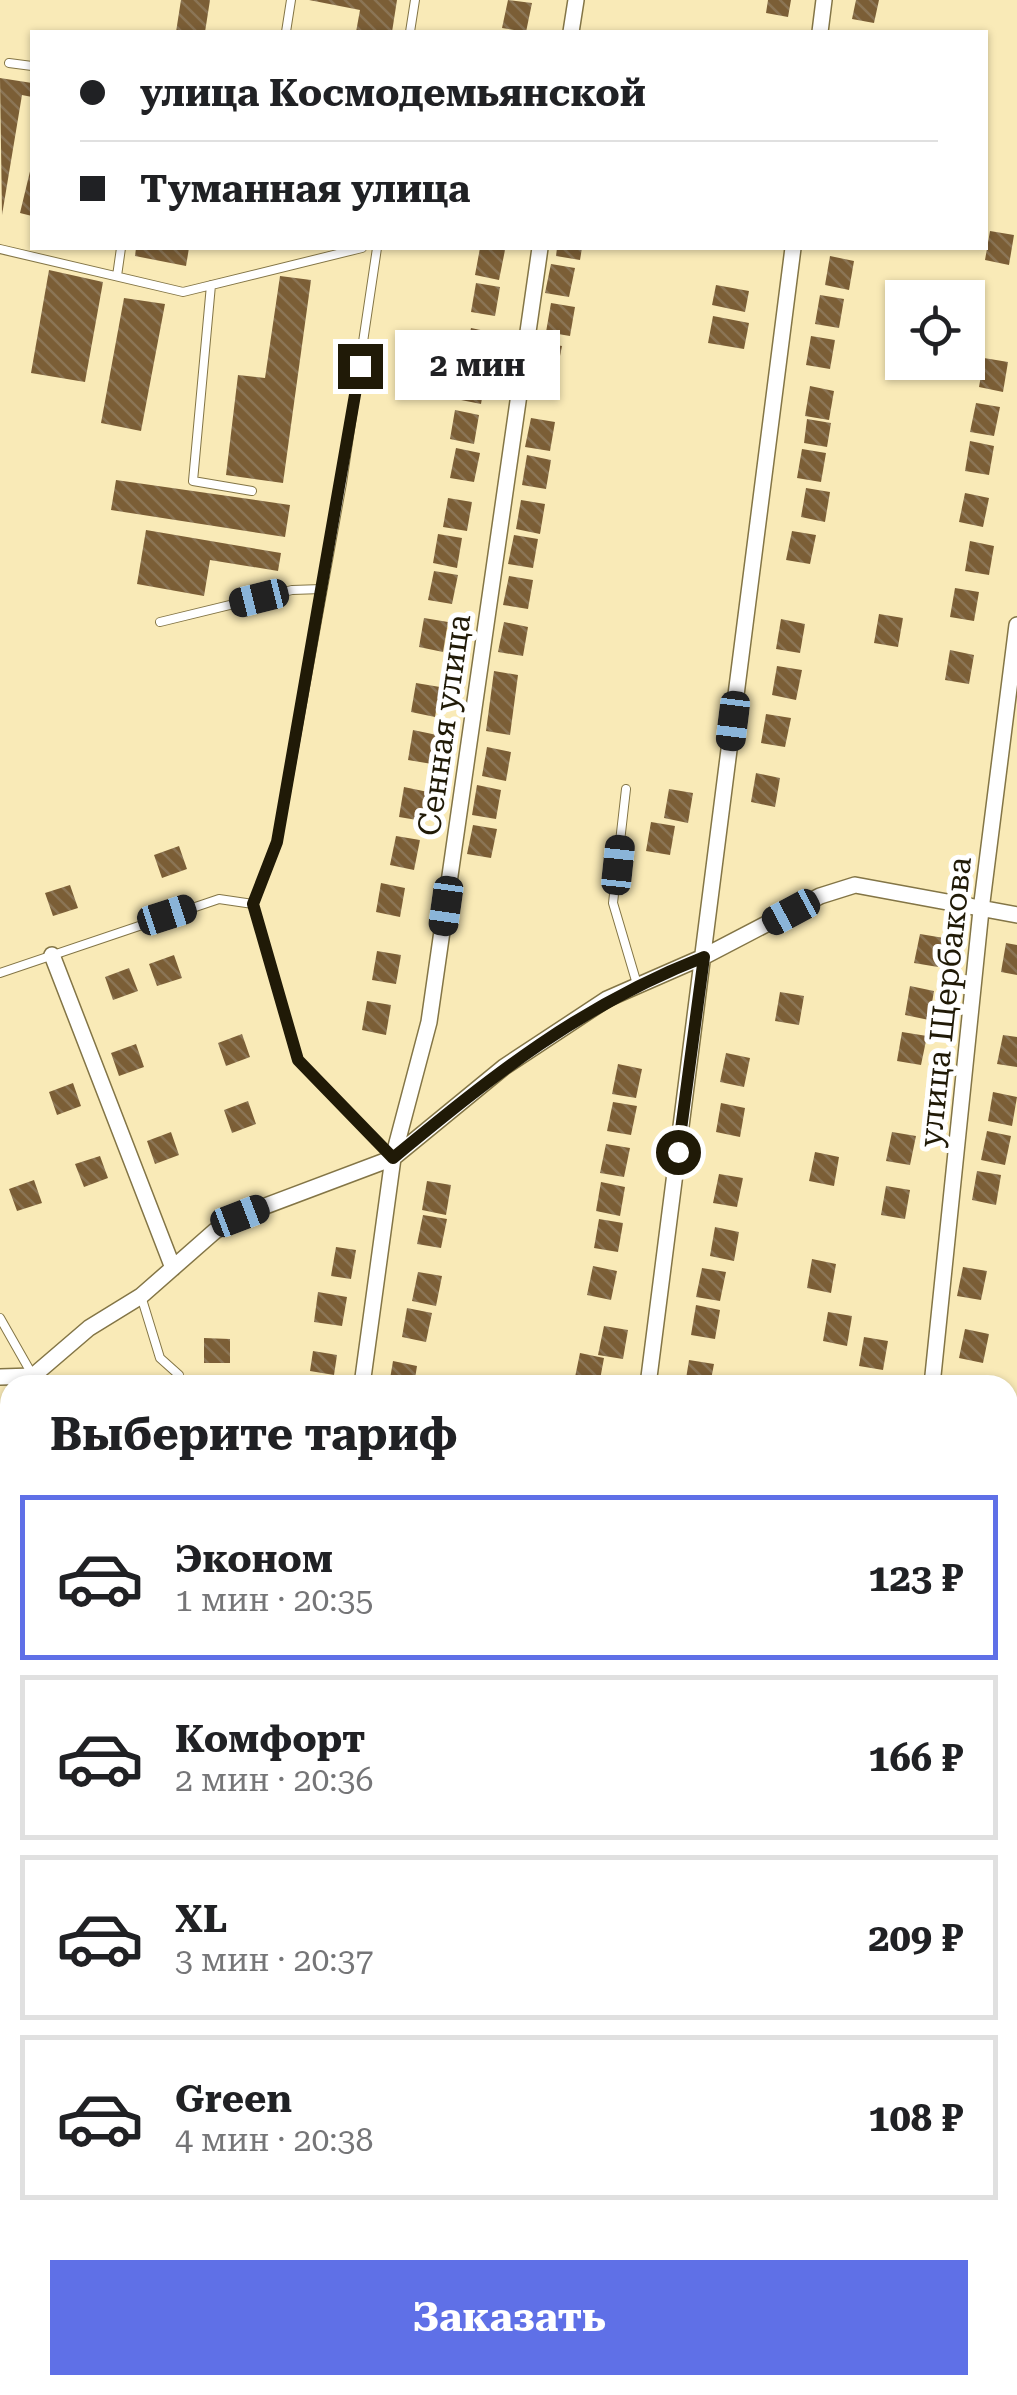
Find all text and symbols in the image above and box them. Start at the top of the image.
text: улица Космодемьянской [140,71,646,115]
text: Туманная улица [140,167,470,211]
map controls [885,280,985,380]
button: locate [885,280,985,380]
callout: 2 мин [395,331,560,401]
route end [338,344,383,389]
text: 2 мин [430,346,525,384]
car [226,576,292,620]
street label: Сенная улица [410,612,478,838]
car [714,689,752,753]
car [600,834,636,896]
street label: улица Щербакова [911,855,979,1149]
car [427,874,465,938]
car [757,885,825,939]
car [134,891,200,939]
route start [656,1130,701,1175]
car [207,1191,273,1241]
text: Выберите тариф [50,1408,458,1461]
icon: car [55,1533,145,1623]
text: Эконом [175,1537,333,1581]
text: 123 ₽ [868,1556,963,1600]
text: 1 мин · 20:35 [175,1581,373,1619]
icon: car [55,1713,145,1803]
text: Комфорт [175,1717,365,1761]
text: 166 ₽ [868,1736,963,1780]
text: 2 мин · 20:36 [175,1761,373,1799]
icon: car [55,1893,145,1983]
text: XL [175,1897,227,1941]
text: 209 ₽ [868,1916,963,1960]
text: 3 мин · 20:37 [175,1941,373,1979]
icon: car [55,2073,145,2163]
text: Green [175,2077,292,2121]
text: 108 ₽ [868,2096,963,2140]
text: 4 мин · 20:38 [175,2121,373,2159]
button: Заказать [50,2260,968,2375]

